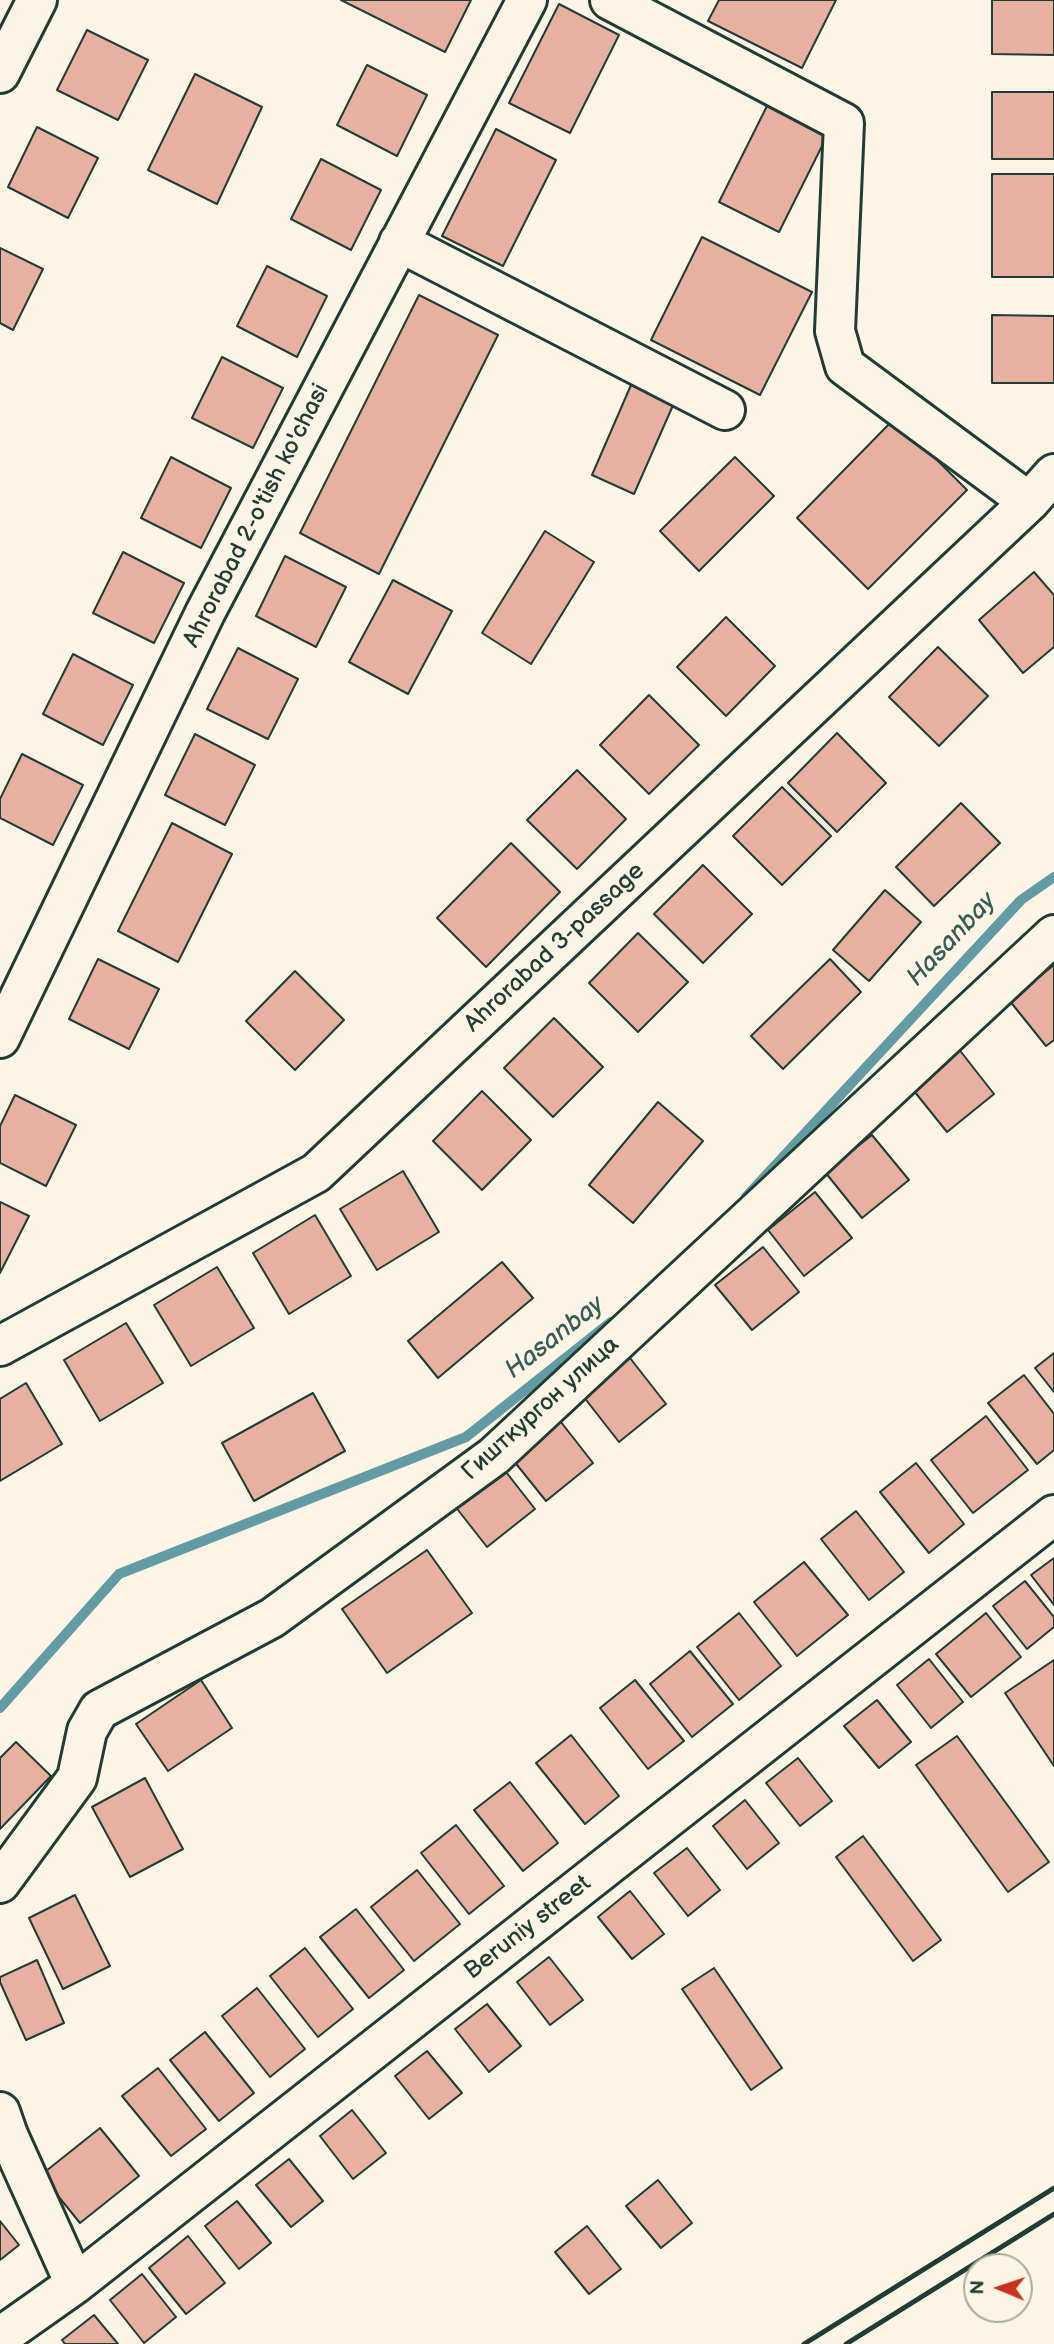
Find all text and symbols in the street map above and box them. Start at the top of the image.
street label: Ahrorabad 2-o'tish ko'chasi [178,379,336,653]
street label: Ahrorabad 3-passage [459,857,651,1039]
water label: Hasanbay [901,887,1003,993]
water label: Hasanbay [499,1290,611,1386]
street label: Гишткургон улица [457,1331,625,1487]
street label: Beruniy street [459,1870,597,1986]
north arrow [963,2253,1033,2323]
text: N [967,2280,990,2295]

